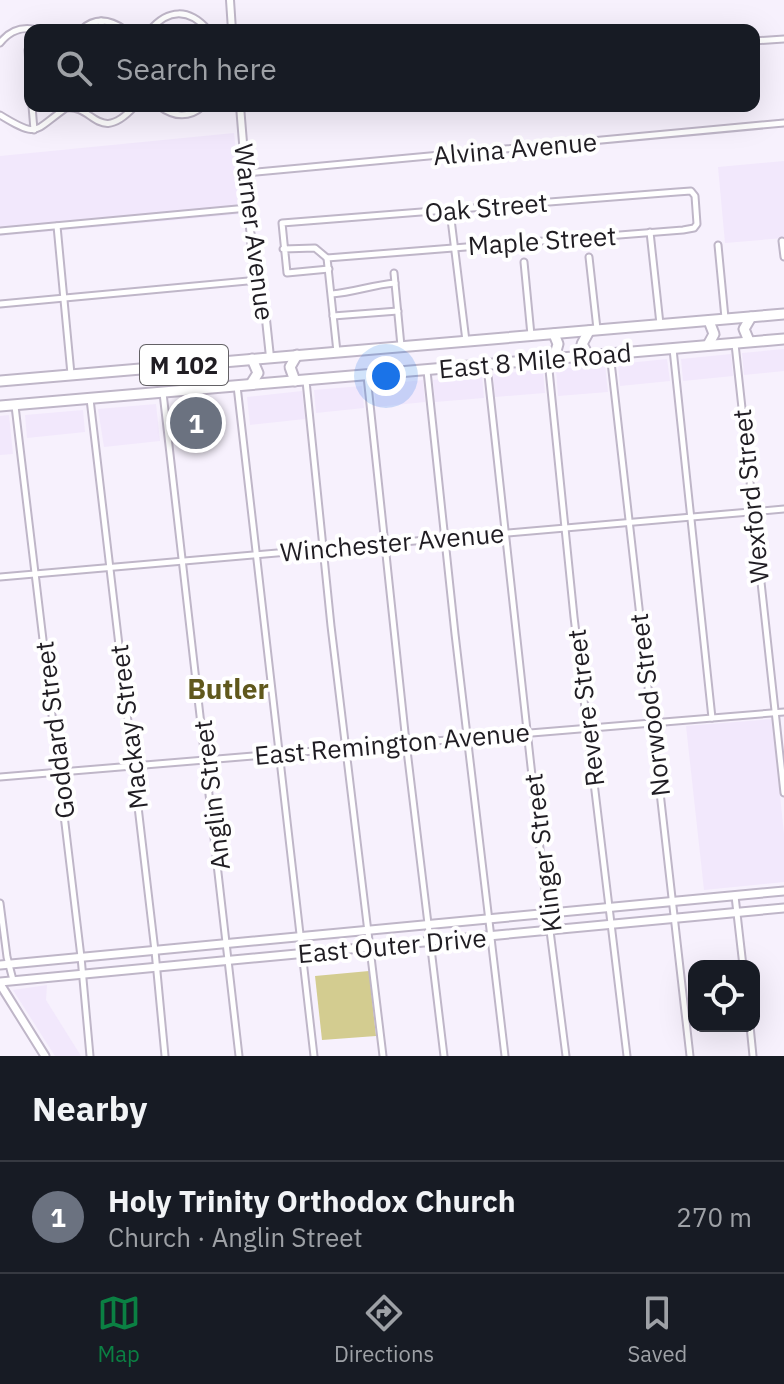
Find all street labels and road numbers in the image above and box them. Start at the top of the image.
street label: Alvina Avenue [432,124,598,172]
street label: Warner Avenue [227,142,283,322]
street label: Oak Street [423,185,549,229]
street label: Maple Street [467,218,617,262]
street label: East 8 Mile Road [437,335,633,385]
road number: M 102 [140,345,228,385]
street label: Wexford Street [724,407,776,585]
street label: Winchester Avenue [279,515,505,569]
street label: Norwood Street [621,612,677,798]
street label: Revere Street [558,627,612,789]
street label: Goddard Street [26,639,82,821]
street label: Mackay Street [101,643,155,811]
street label: East Remington Avenue [253,714,531,772]
street label: Anglin Street [185,718,237,872]
street label: Klinger Street [515,772,569,934]
street label: East Outer Drive [296,920,488,970]

